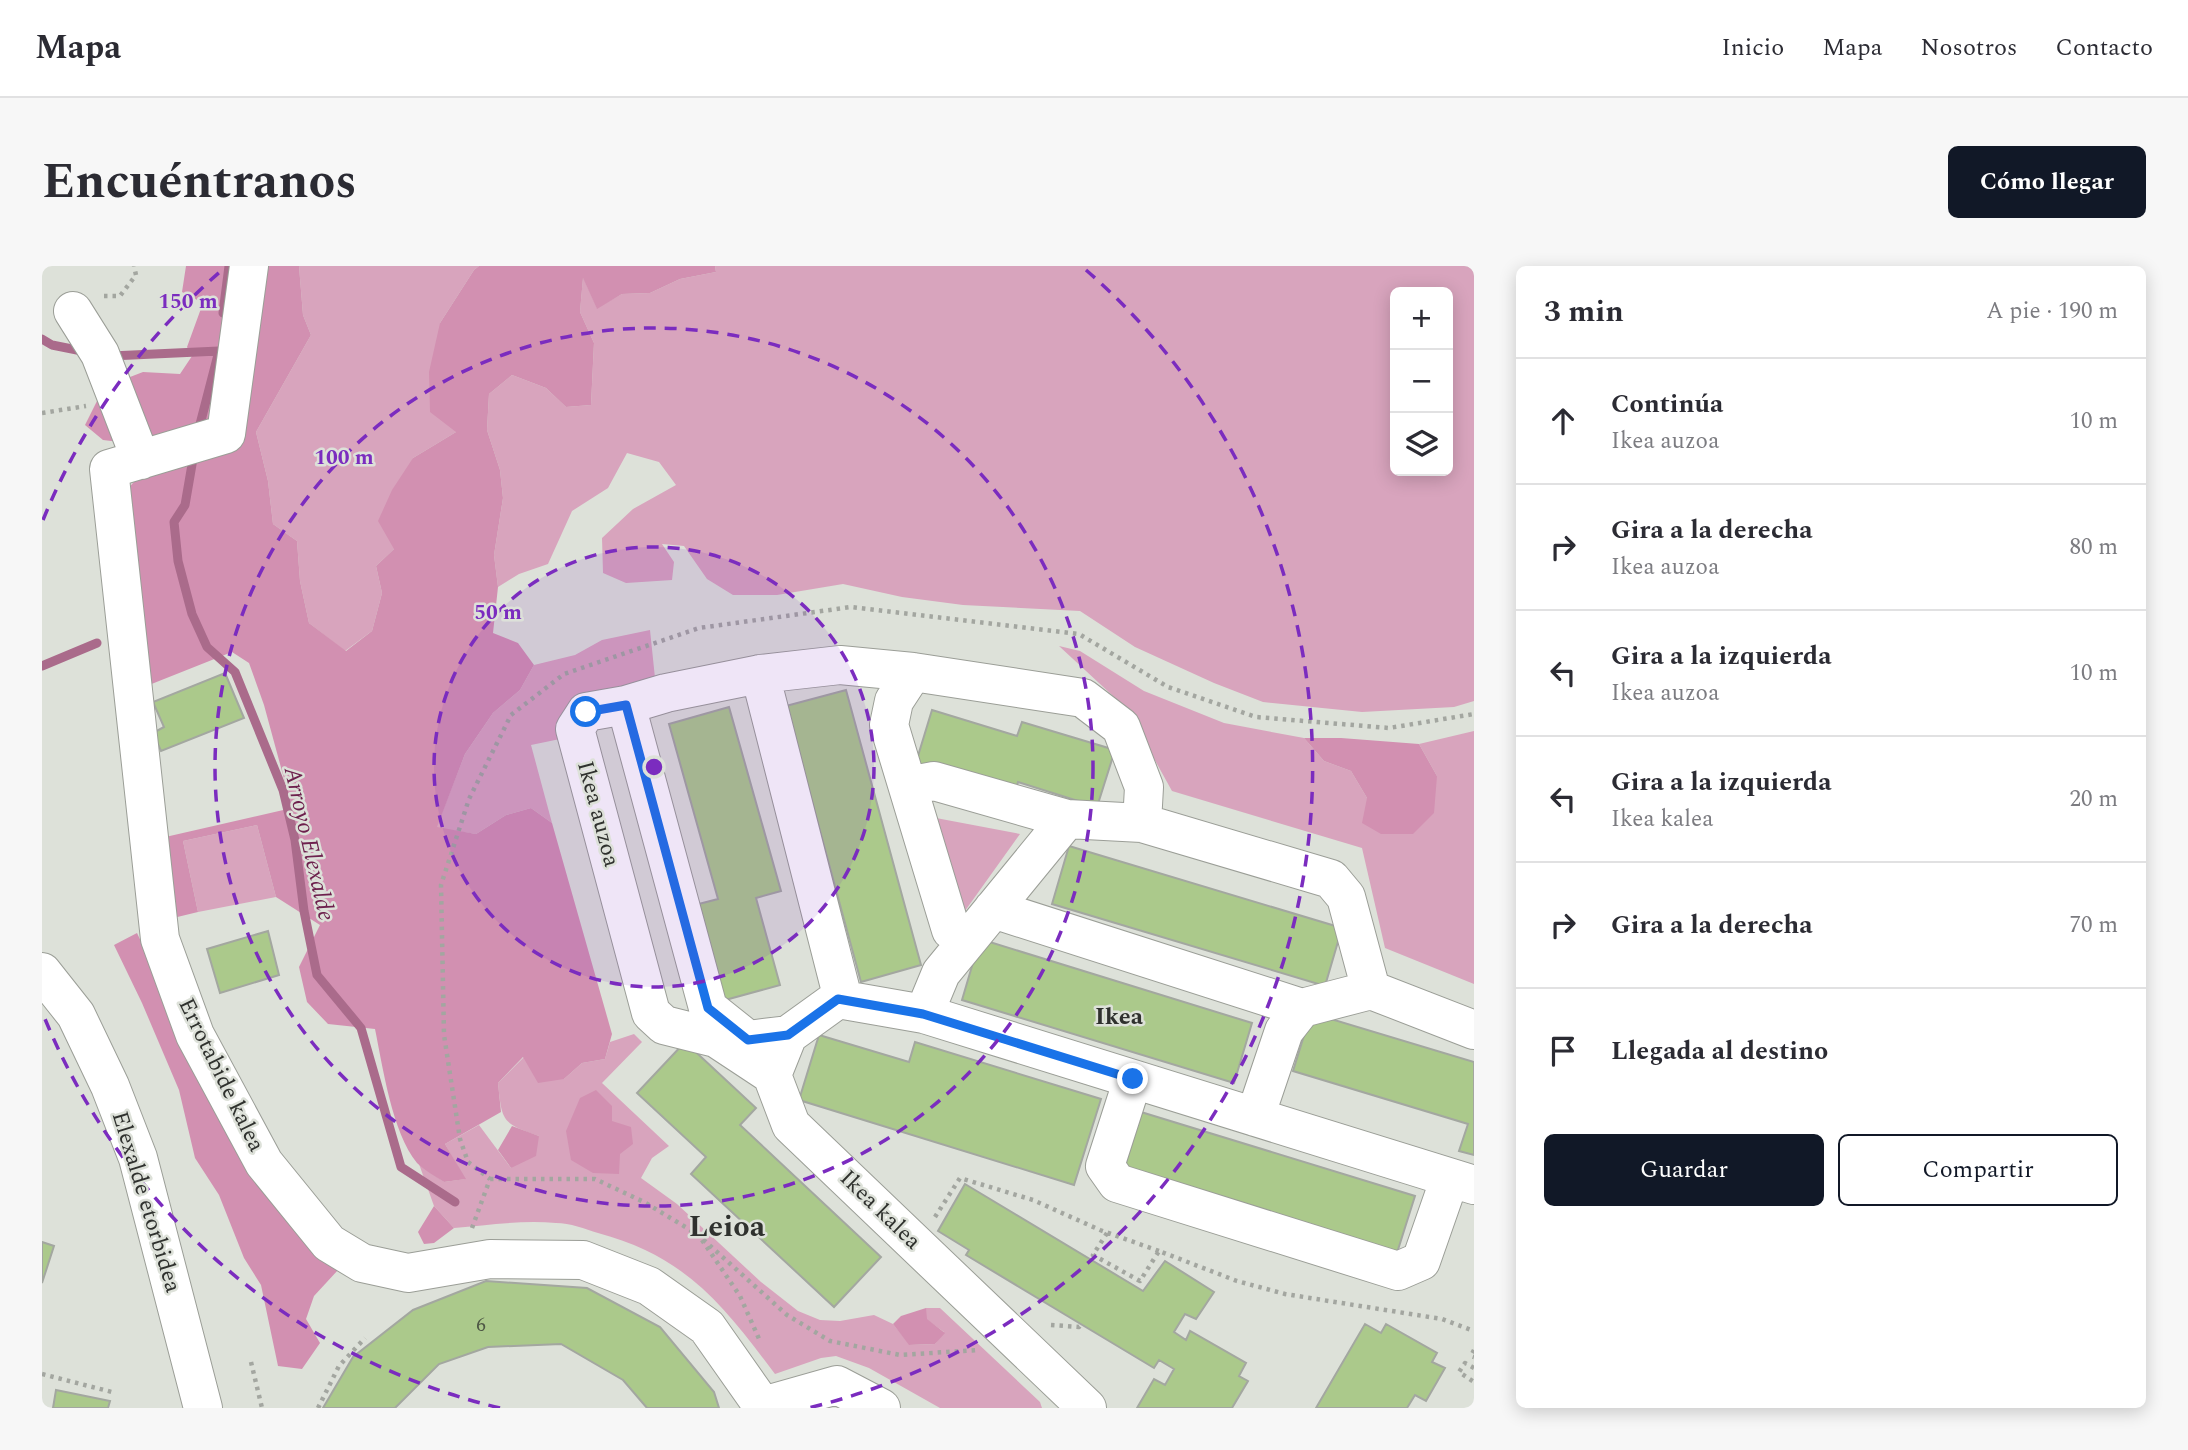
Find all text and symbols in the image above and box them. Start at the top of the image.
text: Mapa [35,23,121,73]
text: Inicio [1721,30,1784,66]
text: Mapa [1822,30,1882,66]
text: Nosotros [1920,30,2017,66]
text: Contacto [2055,30,2153,66]
text: Encuéntranos [42,145,357,220]
button: Cómo llegar [1948,146,2146,218]
text: 150 m [158,286,218,318]
map controls [1390,287,1453,476]
button: + [1390,287,1453,350]
text: 3 min [1544,289,1624,335]
text: A pie · 190 m [1986,294,2118,329]
button: − [1390,350,1453,413]
text: Continúa [1611,384,1723,424]
icon: ahead [1544,402,1582,440]
text: 10 m [2069,404,2118,439]
button: layers [1390,413,1453,476]
text: Ikea auzoa [1611,424,1719,459]
text: 100 m [314,442,374,474]
text: Gira a la derecha [1611,510,1813,550]
icon: right [1544,528,1582,566]
text: 80 m [2069,530,2118,565]
text: Ikea auzoa [1611,550,1719,585]
text: 50 m [474,597,522,629]
text: Gira a la izquierda [1611,636,1832,676]
icon: left [1544,654,1582,692]
text: 10 m [2069,656,2118,691]
text: Ikea auzoa [1611,676,1719,711]
route start [570,696,601,727]
centre of rings [642,755,666,779]
street label: Ikea auzoa [567,757,629,871]
water label: Arroyo Elexalde [274,762,344,925]
text: Gira a la izquierda [1611,762,1832,802]
icon: left [1544,780,1582,818]
text: 20 m [2069,782,2118,817]
text: Ikea kalea [1611,802,1713,837]
text: Gira a la derecha [1611,905,1813,945]
icon: right [1544,906,1582,944]
text: 70 m [2069,908,2118,943]
street label: Errotabide kalea [169,992,273,1158]
district label: Ikea [1095,999,1144,1035]
text: Llegada al destino [1611,1031,1828,1071]
icon: arrive [1544,1032,1582,1070]
route end [1117,1063,1148,1094]
street label: Elexalde etorbidea [102,1107,190,1297]
button: Guardar [1544,1134,1824,1206]
button: Compartir [1838,1134,2118,1206]
street label: Ikea kalea [831,1162,929,1258]
district label: Leioa [689,1204,766,1250]
house number: 6 [476,1311,486,1340]

